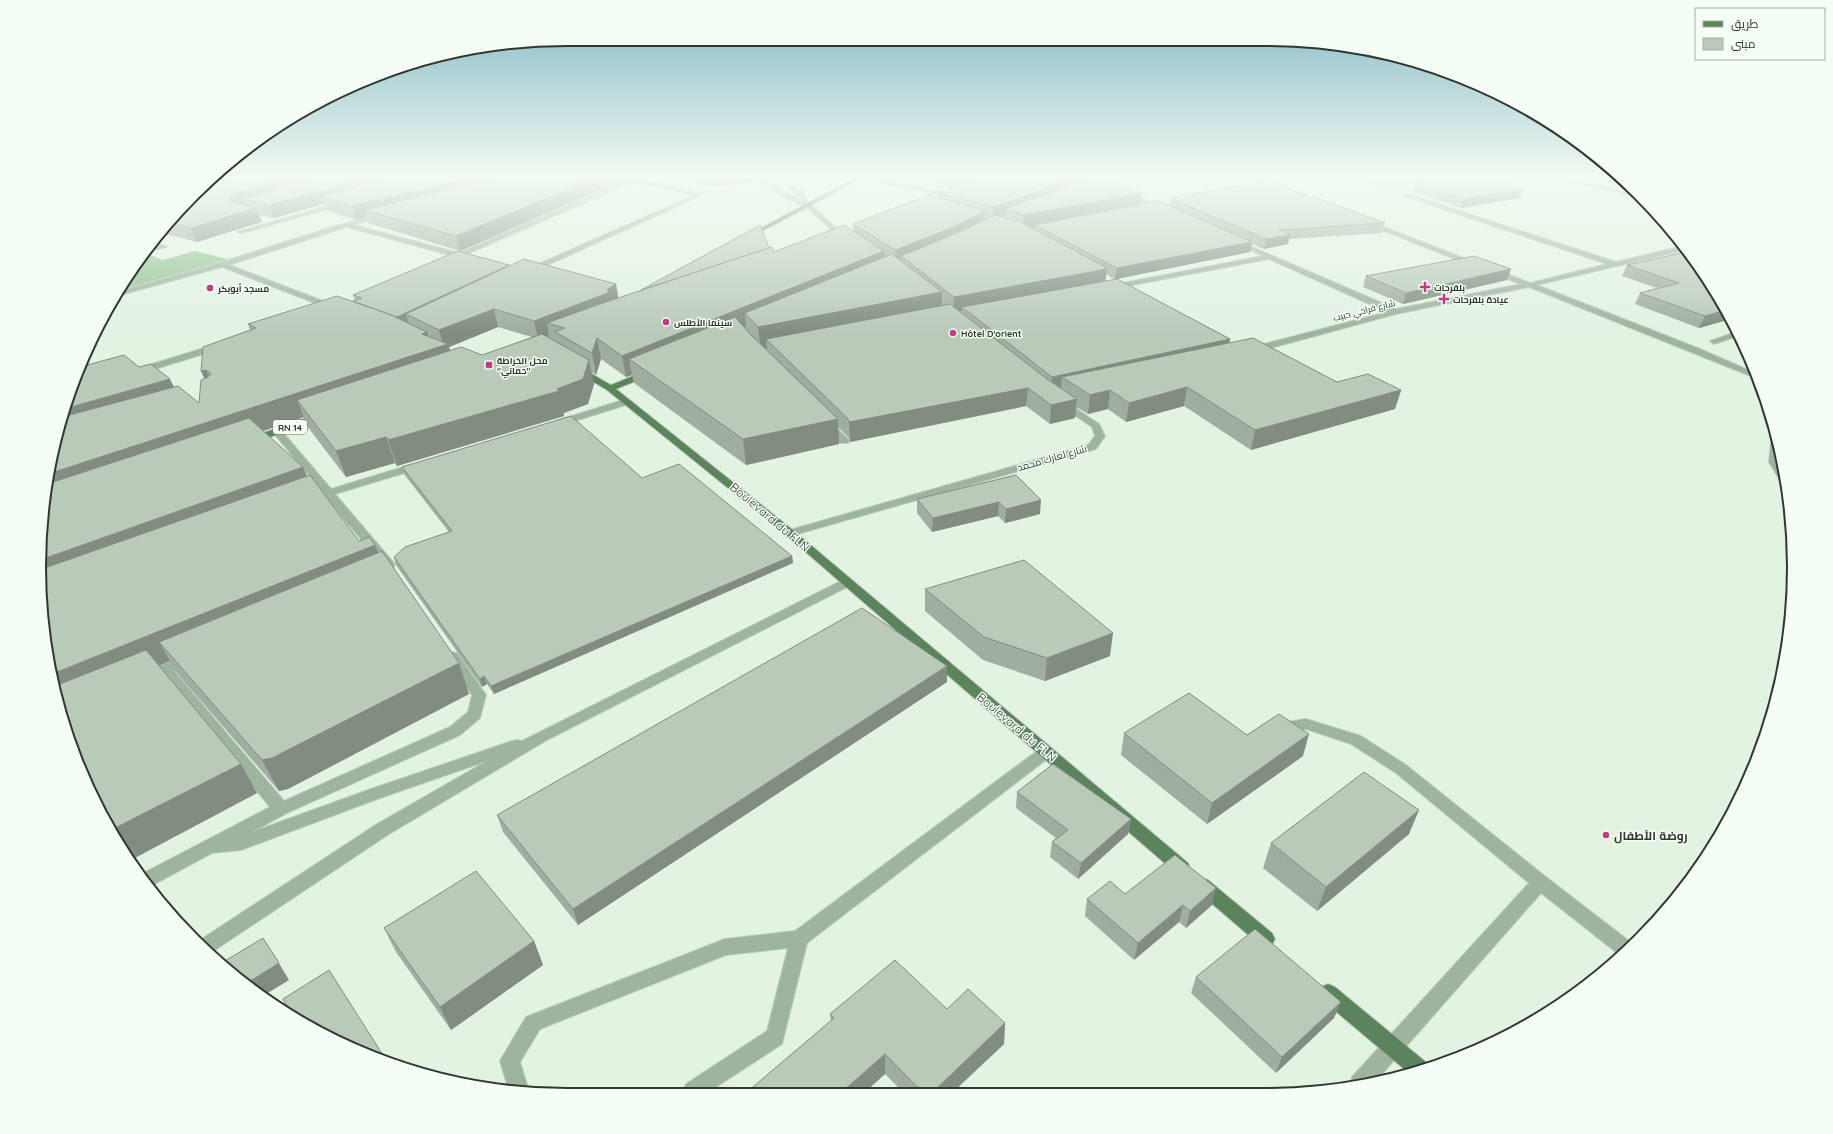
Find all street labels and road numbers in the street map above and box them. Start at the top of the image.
street label: شارع فراحي حبيب [1332,297,1397,325]
road number: RN 14 [273,420,307,434]
street label: شارع لعارك محمد [1016,442,1088,474]
street label: Boulevard du FLN [727,479,813,555]
street label: Boulevard du FLN [974,689,1060,765]

